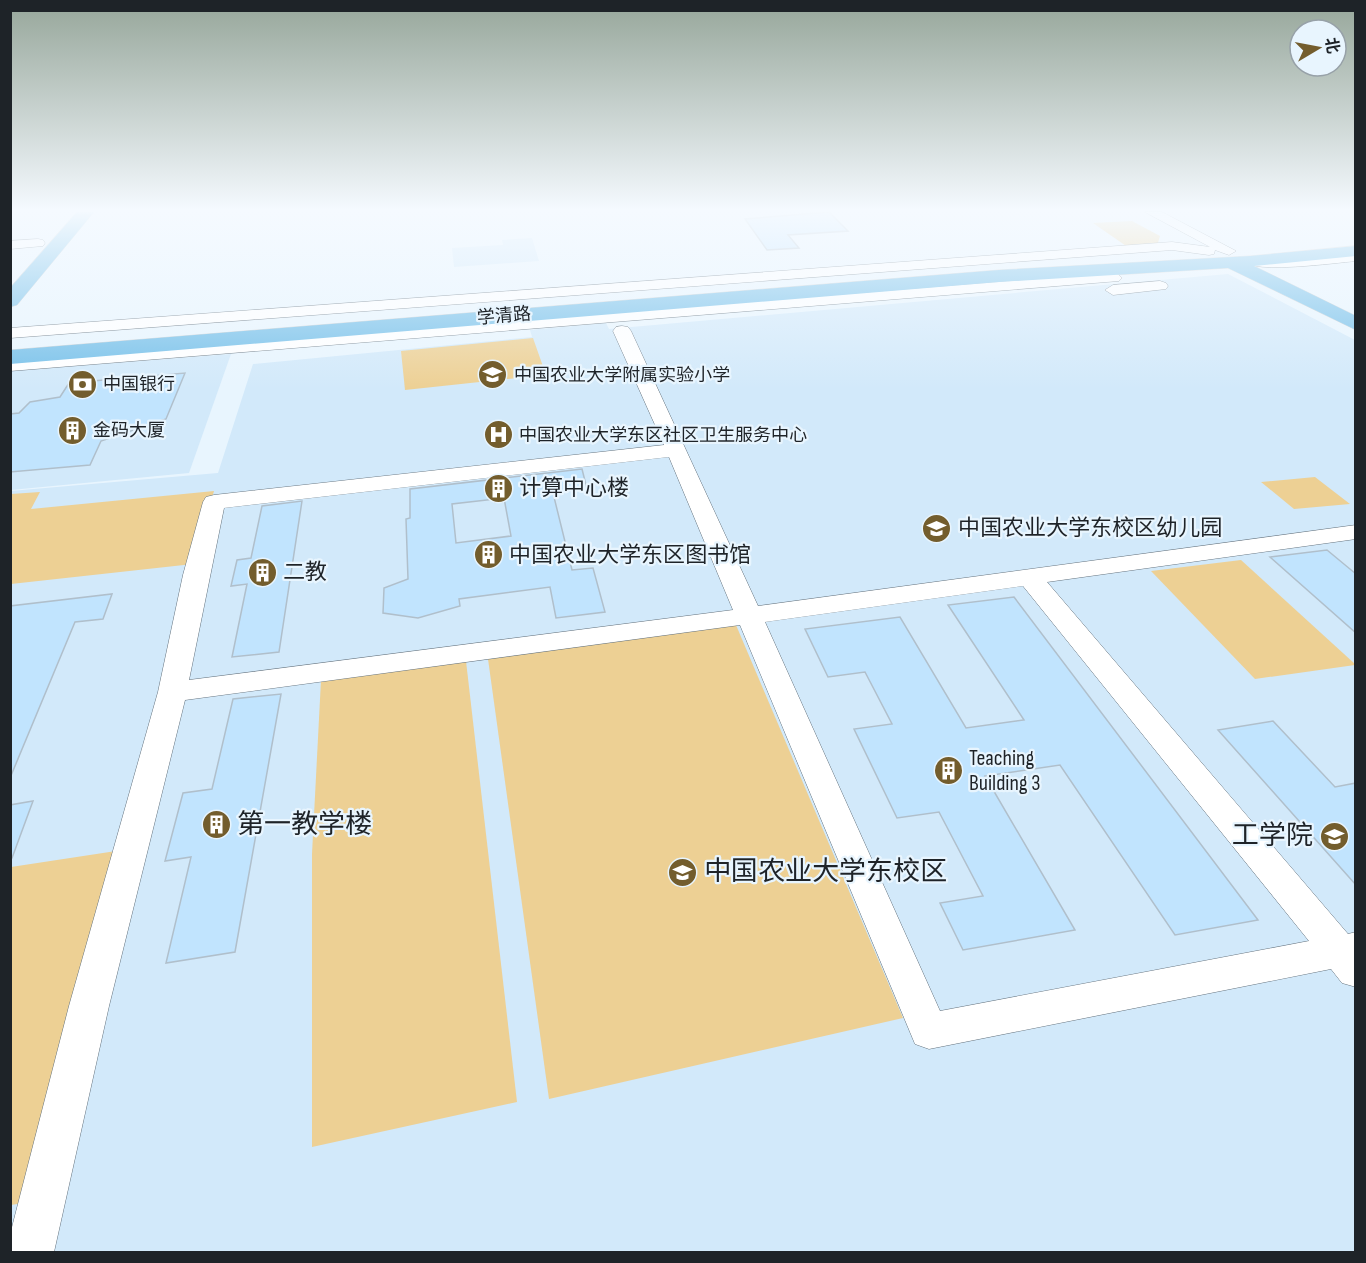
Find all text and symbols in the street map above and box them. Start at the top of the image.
north arrow [1288,18,1348,78]
text: 北 [1321,36,1342,55]
street label: 学清路 [476,303,532,329]
school or university icon: 中国农业大学附属实验小学 [477,359,509,391]
place label: 中国农业大学附属实验小学 [514,365,730,386]
bank icon: 中国银行 [66,368,98,400]
place label: 中国银行 [103,374,175,395]
building icon: 金码大厦 [56,414,88,446]
hospital icon: 中国农业大学东区社区卫生服务中心 [482,419,514,451]
place label: 金码大厦 [93,420,165,441]
place label: 中国农业大学东区社区卫生服务中心 [519,425,807,446]
building icon: 计算中心楼 [482,472,514,504]
place label: 计算中心楼 [519,475,629,502]
school or university icon: 中国农业大学东校区幼儿园 [921,512,953,544]
place label: 中国农业大学东校区幼儿园 [958,515,1222,542]
building icon: 中国农业大学东区图书馆 [472,539,504,571]
place label: 中国农业大学东区图书馆 [509,542,751,569]
building icon: 二教 [246,556,278,588]
place label: 二教 [283,559,327,586]
place label: Teaching Building 3 [969,745,1040,797]
building icon: Teaching Building 3 [932,755,964,787]
building icon: 第一教学楼 [200,809,232,841]
place label: 第一教学楼 [237,809,372,841]
place label: 工学院 [1232,820,1313,852]
school or university icon: 工学院 [1318,820,1350,852]
school or university icon: 中国农业大学东校区 [667,856,699,888]
place label: 中国农业大学东校区 [704,856,947,888]

